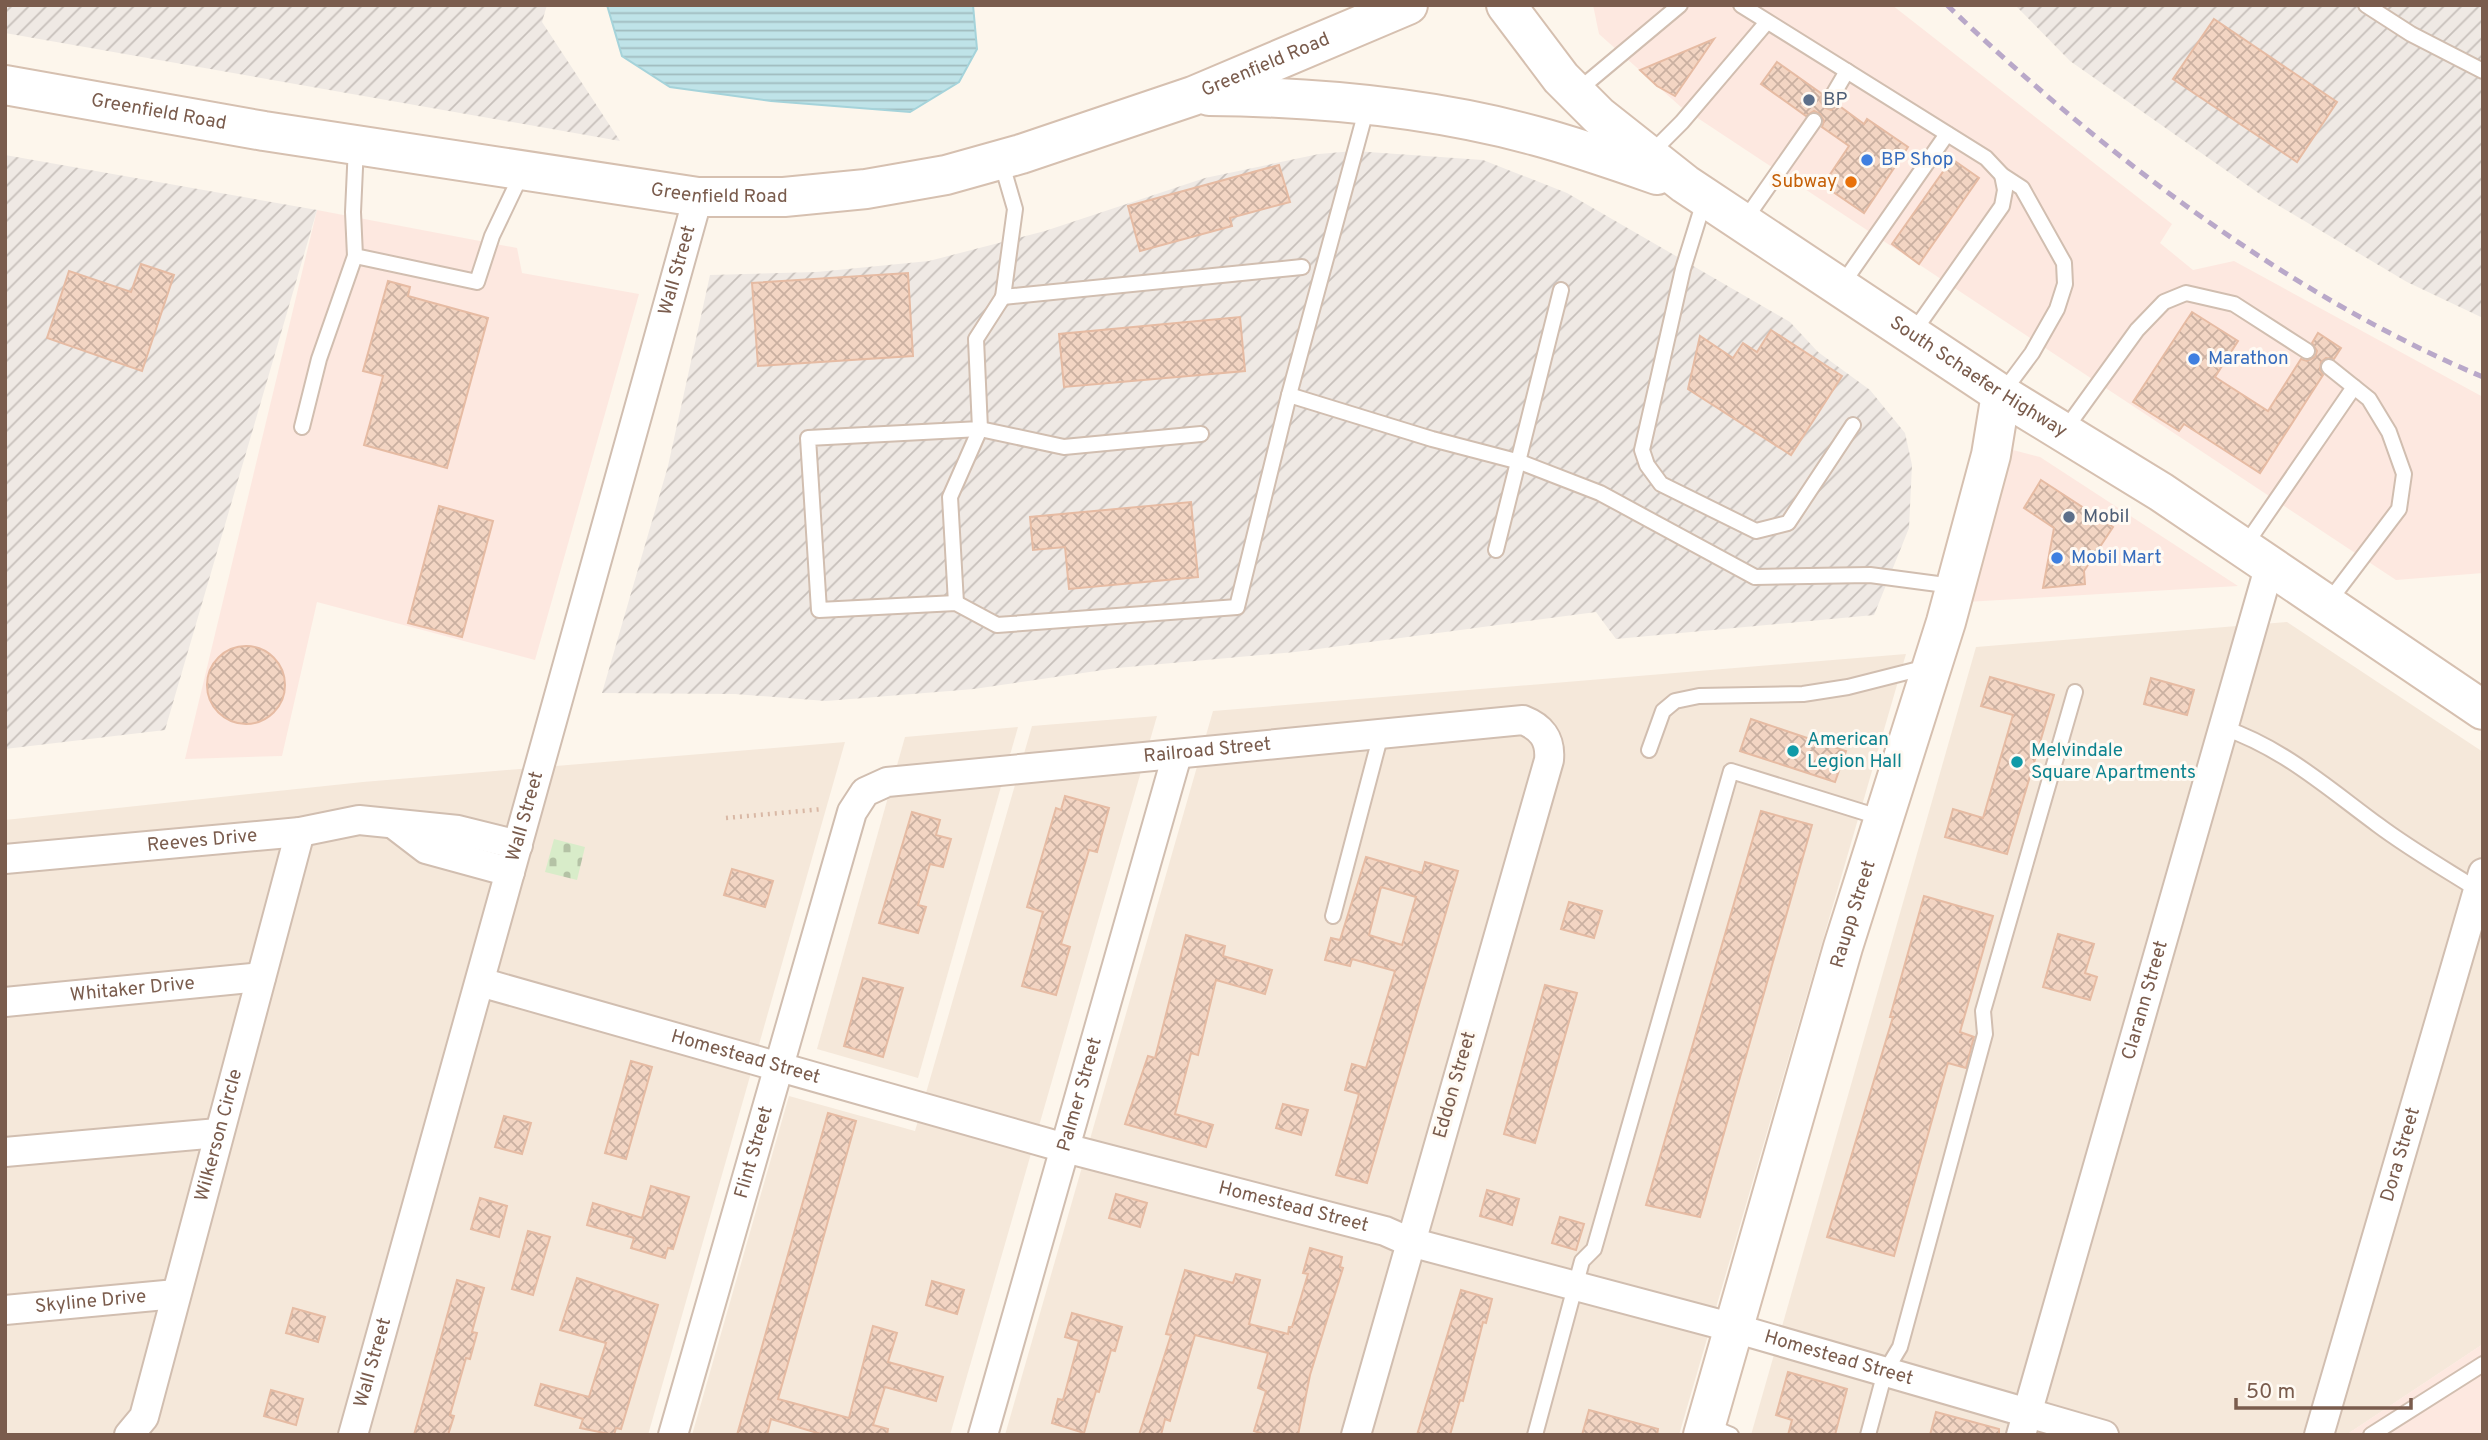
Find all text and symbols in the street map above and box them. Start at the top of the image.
street label: Greenfield Road [1198,27,1334,103]
street label: Greenfield Road [89,88,228,136]
place label: BP [1823,88,1847,112]
marker: BP [1801,92,1817,108]
place label: BP Shop [1881,148,1953,172]
marker: BP Shop [1859,152,1875,168]
place label: Subway [1771,170,1837,194]
marker: Subway [1843,174,1859,190]
street label: Greenfield Road [649,178,788,209]
street label: Wall Street [654,223,702,318]
street label: South Schaefer Highway [1885,311,2071,444]
place label: Marathon [2208,347,2289,371]
marker: Marathon [2186,351,2202,367]
place label: Mobil [2083,505,2129,529]
marker: Mobil [2061,509,2077,525]
place label: Mobil Mart [2071,546,2162,570]
marker: Mobil Mart [2049,550,2065,566]
place label: American Legion Hall [1807,728,1902,774]
street label: Railroad Street [1142,733,1272,769]
place label: Melvindale Square Apartments [2031,739,2196,785]
marker: American Legion Hall [1785,743,1801,759]
marker: Melvindale Square Apartments [2009,754,2025,770]
street label: Wall Street [501,769,549,864]
street label: Reeves Drive [146,824,258,858]
street label: Raupp Street [1826,858,1882,971]
street label: Clarann Street [2117,938,2174,1063]
street label: Whitaker Drive [69,972,196,1008]
street label: Homestead Street [668,1025,823,1090]
street label: Eddon Street [1428,1029,1482,1141]
street label: Palmer Street [1052,1035,1108,1154]
street label: Wilkerson Circle [190,1066,248,1204]
street label: Flint Street [730,1103,779,1201]
street label: Dora Street [2376,1105,2426,1205]
street label: Homestead Street [1216,1176,1371,1238]
street label: Skyline Drive [34,1285,147,1319]
street label: Wall Street [349,1315,397,1410]
street label: Homestead Street [1761,1325,1916,1391]
scale bar [2236,1366,2411,1410]
text: 50 m [2246,1379,2295,1406]

